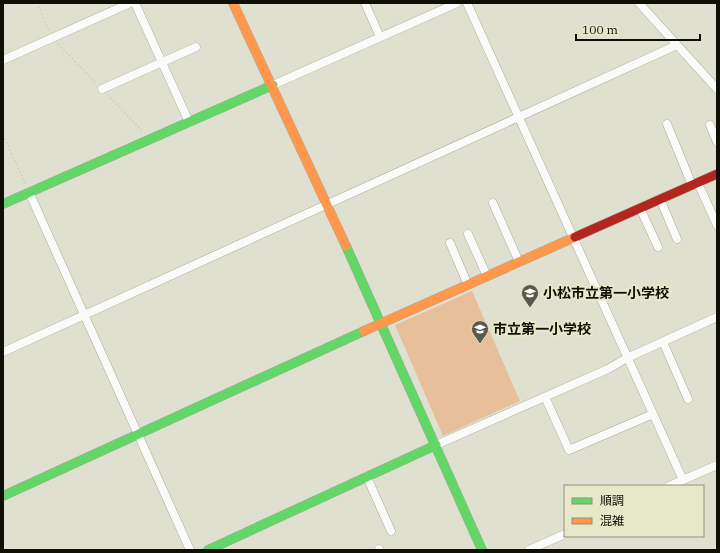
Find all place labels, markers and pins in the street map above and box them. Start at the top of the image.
school or university icon: 小松市立第一小学校 [520,283,540,308]
place label: 小松市立第一小学校 [543,284,669,302]
school or university icon: 市立第一小学校 [470,319,490,344]
place label: 市立第一小学校 [493,320,591,338]

